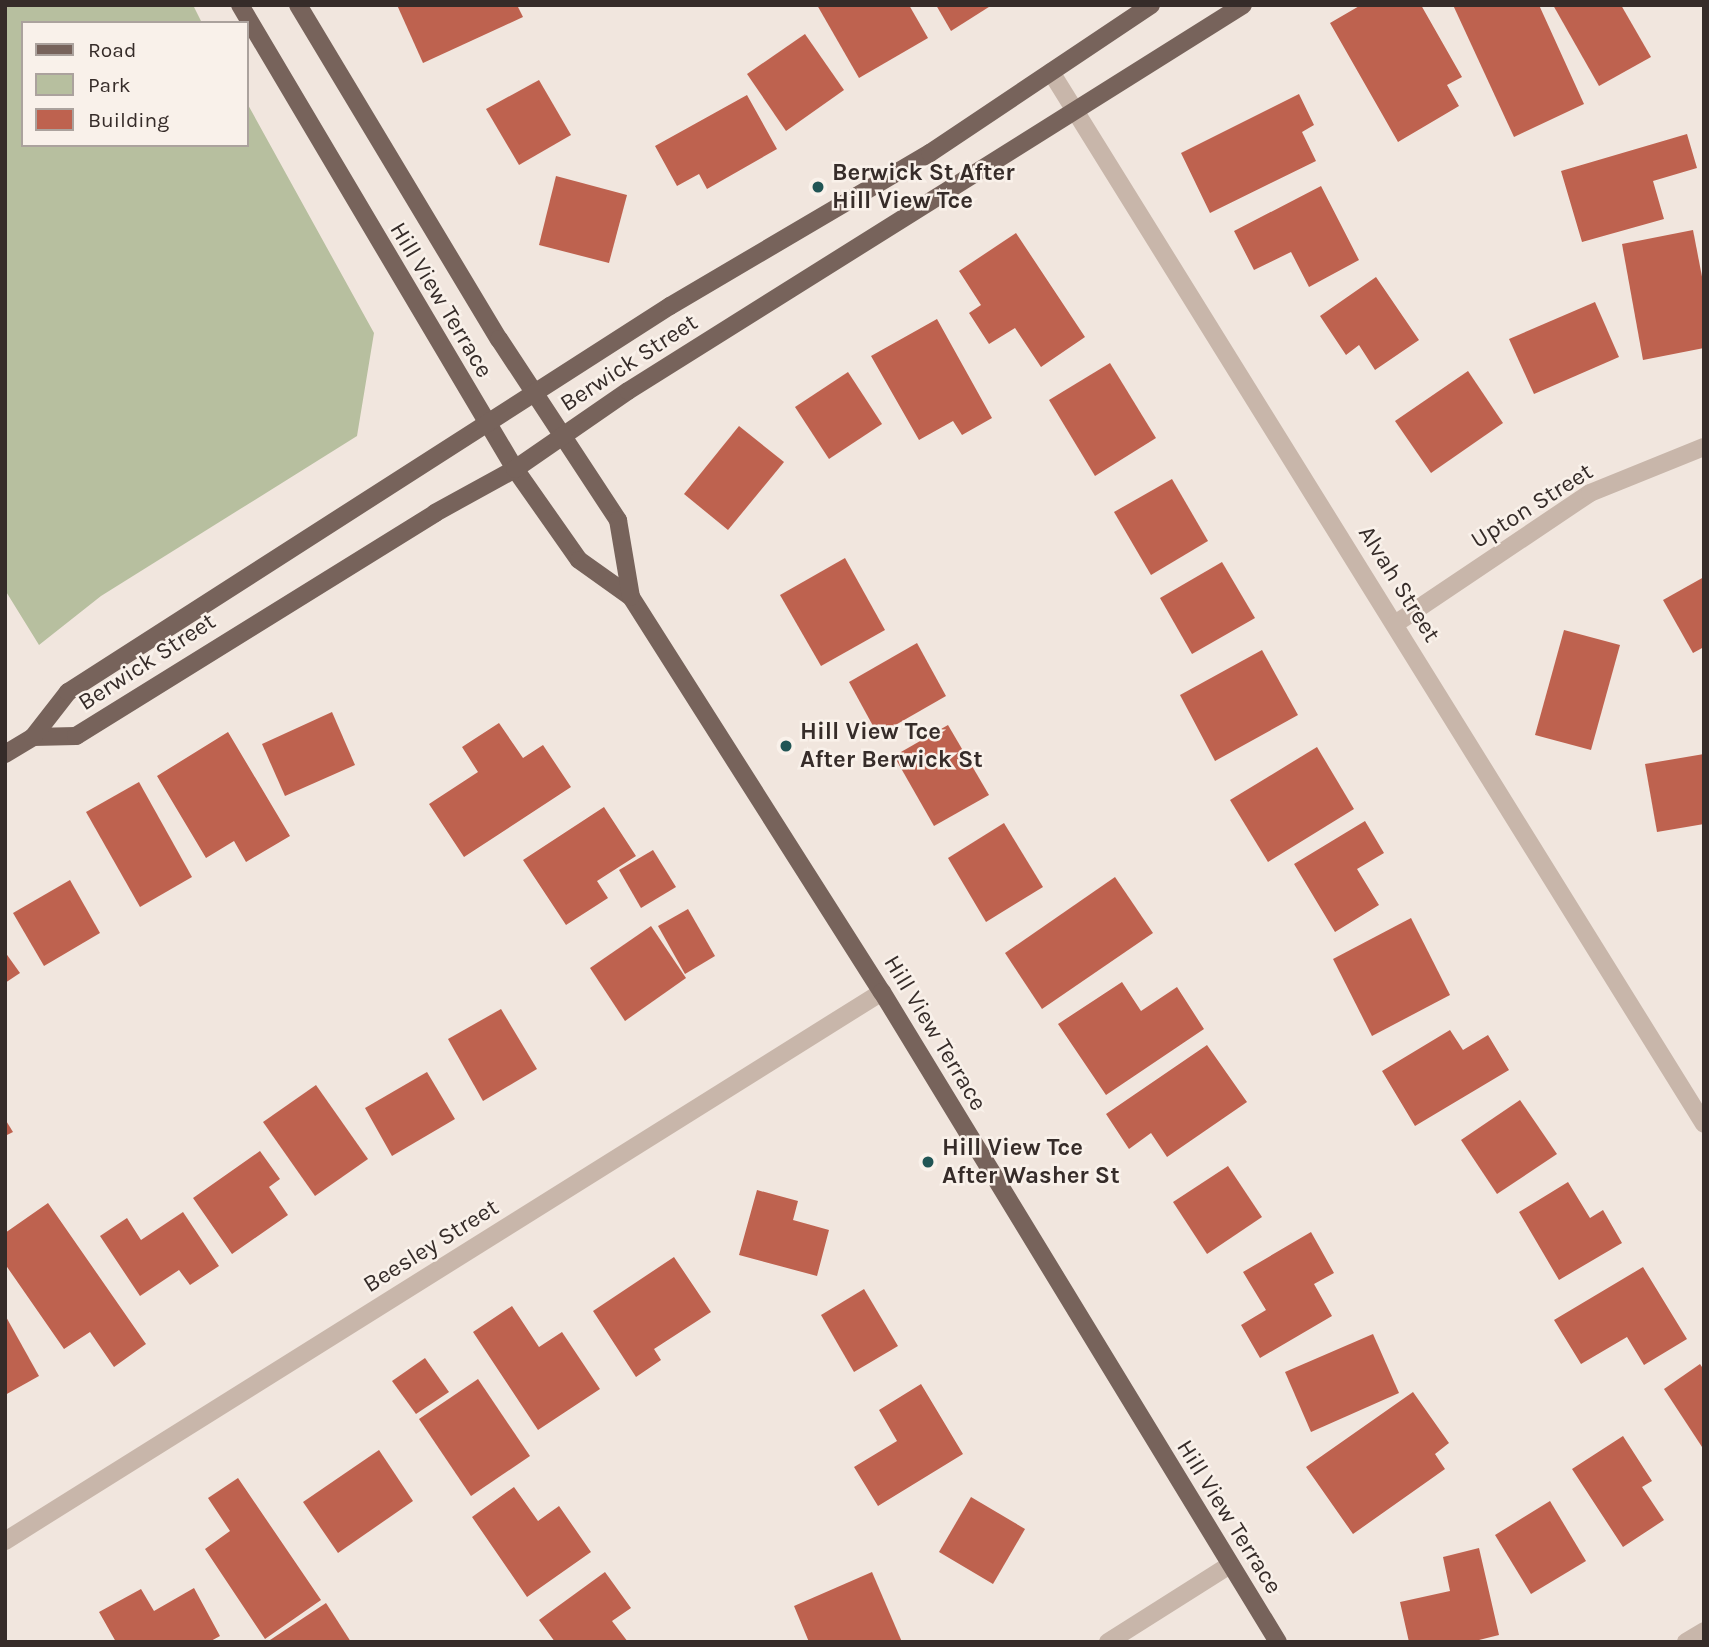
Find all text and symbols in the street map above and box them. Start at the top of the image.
legend [21,21,248,147]
text: Road [88,38,136,62]
text: Park [88,73,131,97]
text: Building [88,108,169,132]
place label: Berwick St After Hill View Tce [832,159,1015,215]
marker: Berwick St After Hill View Tce [810,179,826,195]
street label: Hill View Terrace [383,217,499,383]
street label: Berwick Street [555,308,703,418]
street label: Upton Street [1466,457,1598,555]
street label: Alvah Street [1352,520,1446,648]
street label: Berwick Street [73,607,221,717]
place label: Hill View Tce After Berwick St [800,718,983,774]
marker: Hill View Tce After Berwick St [778,738,794,754]
street label: Hill View Terrace [877,950,993,1116]
place label: Hill View Tce After Washer St [942,1134,1120,1190]
marker: Hill View Tce After Washer St [920,1154,936,1170]
street label: Beesley Street [358,1193,504,1299]
street label: Hill View Terrace [1170,1435,1288,1599]

